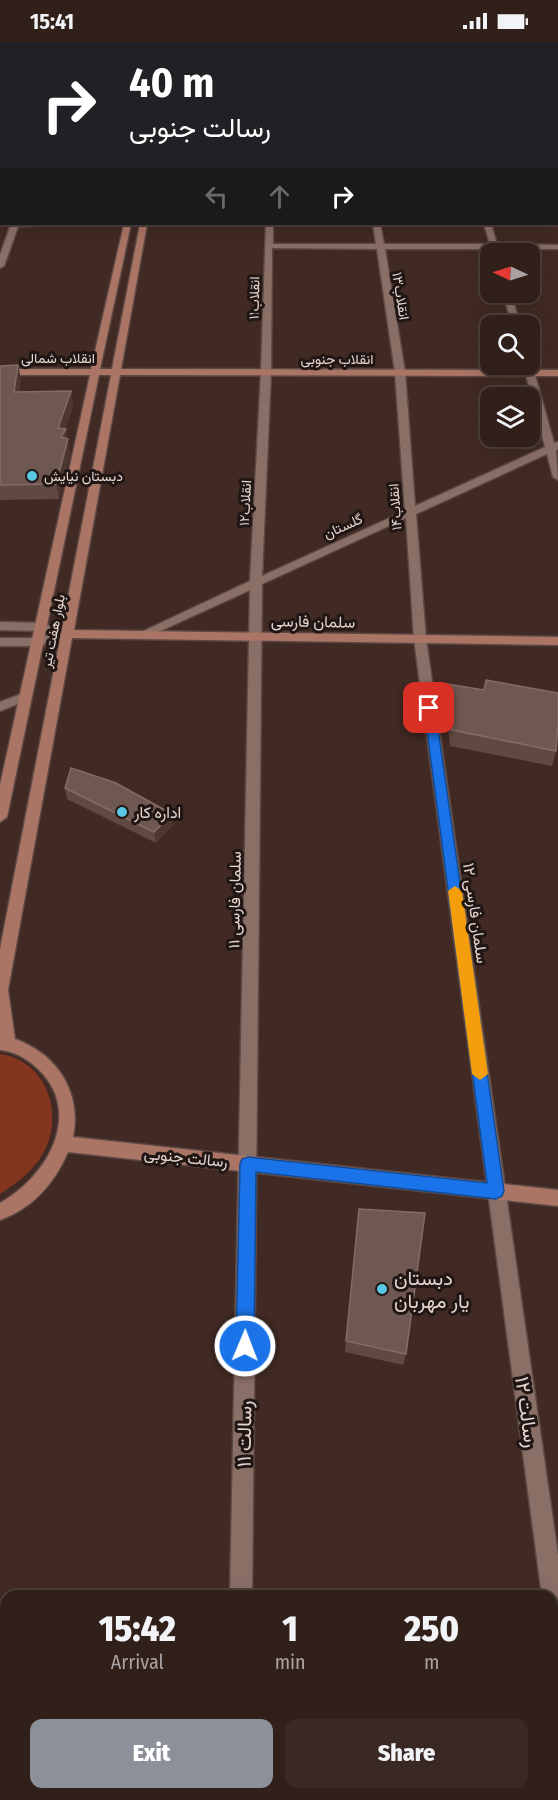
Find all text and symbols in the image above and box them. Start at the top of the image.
text: 15:41 [30,8,74,35]
text: 40 m [129,58,214,108]
icon: right [30,66,108,144]
text: رسالت جنوبی [129,112,271,144]
icon: left [200,180,233,213]
icon: ahead [263,180,296,213]
icon: right [326,180,359,213]
north arrow [480,243,540,303]
map controls [480,243,540,447]
street label: انقلاب۱۳ [388,271,413,321]
street label: انقلاب۱۱ [246,276,263,320]
button: search [480,315,540,375]
street label: انقلاب شمالی [21,350,95,367]
street label: انقلاب جنوبی [300,351,374,368]
button: layers [480,387,540,447]
place label: دبستان نیایش [44,468,123,485]
marker: دبستان نیایش [25,469,39,483]
street label: انقلاب۱۲ [236,479,255,527]
street label: انقلاب۱۴ [385,483,406,531]
street label: گلستان [321,510,365,543]
street label: بلوار هفت تیر [38,593,69,670]
street label: سلمان فارسی [271,611,355,633]
pin [403,682,454,733]
icon: arrive [412,691,445,724]
place label: اداره کار [133,803,181,823]
marker: اداره کار [115,805,129,819]
street label: سلمان فارسی ۱۱ [224,851,246,949]
street label: سلمان فارسی ۱۲ [458,862,492,965]
street label: رسالت جنوبی [143,1144,229,1172]
place label: دبستان یار مهربان [394,1266,470,1314]
marker: دبستان یار مهربان [375,1282,389,1296]
position arrow [213,1314,277,1378]
street label: رسالت ۱۲ [509,1375,544,1449]
street label: رسالت ۱۱ [231,1400,258,1468]
text: 15:42 [99,1607,176,1651]
text: 1 [282,1607,298,1651]
text: 250 [404,1607,459,1651]
text: Arrival [111,1650,164,1674]
text: min [275,1650,306,1674]
text: m [424,1650,440,1674]
button: Exit [30,1719,273,1788]
button: Share [285,1719,528,1788]

